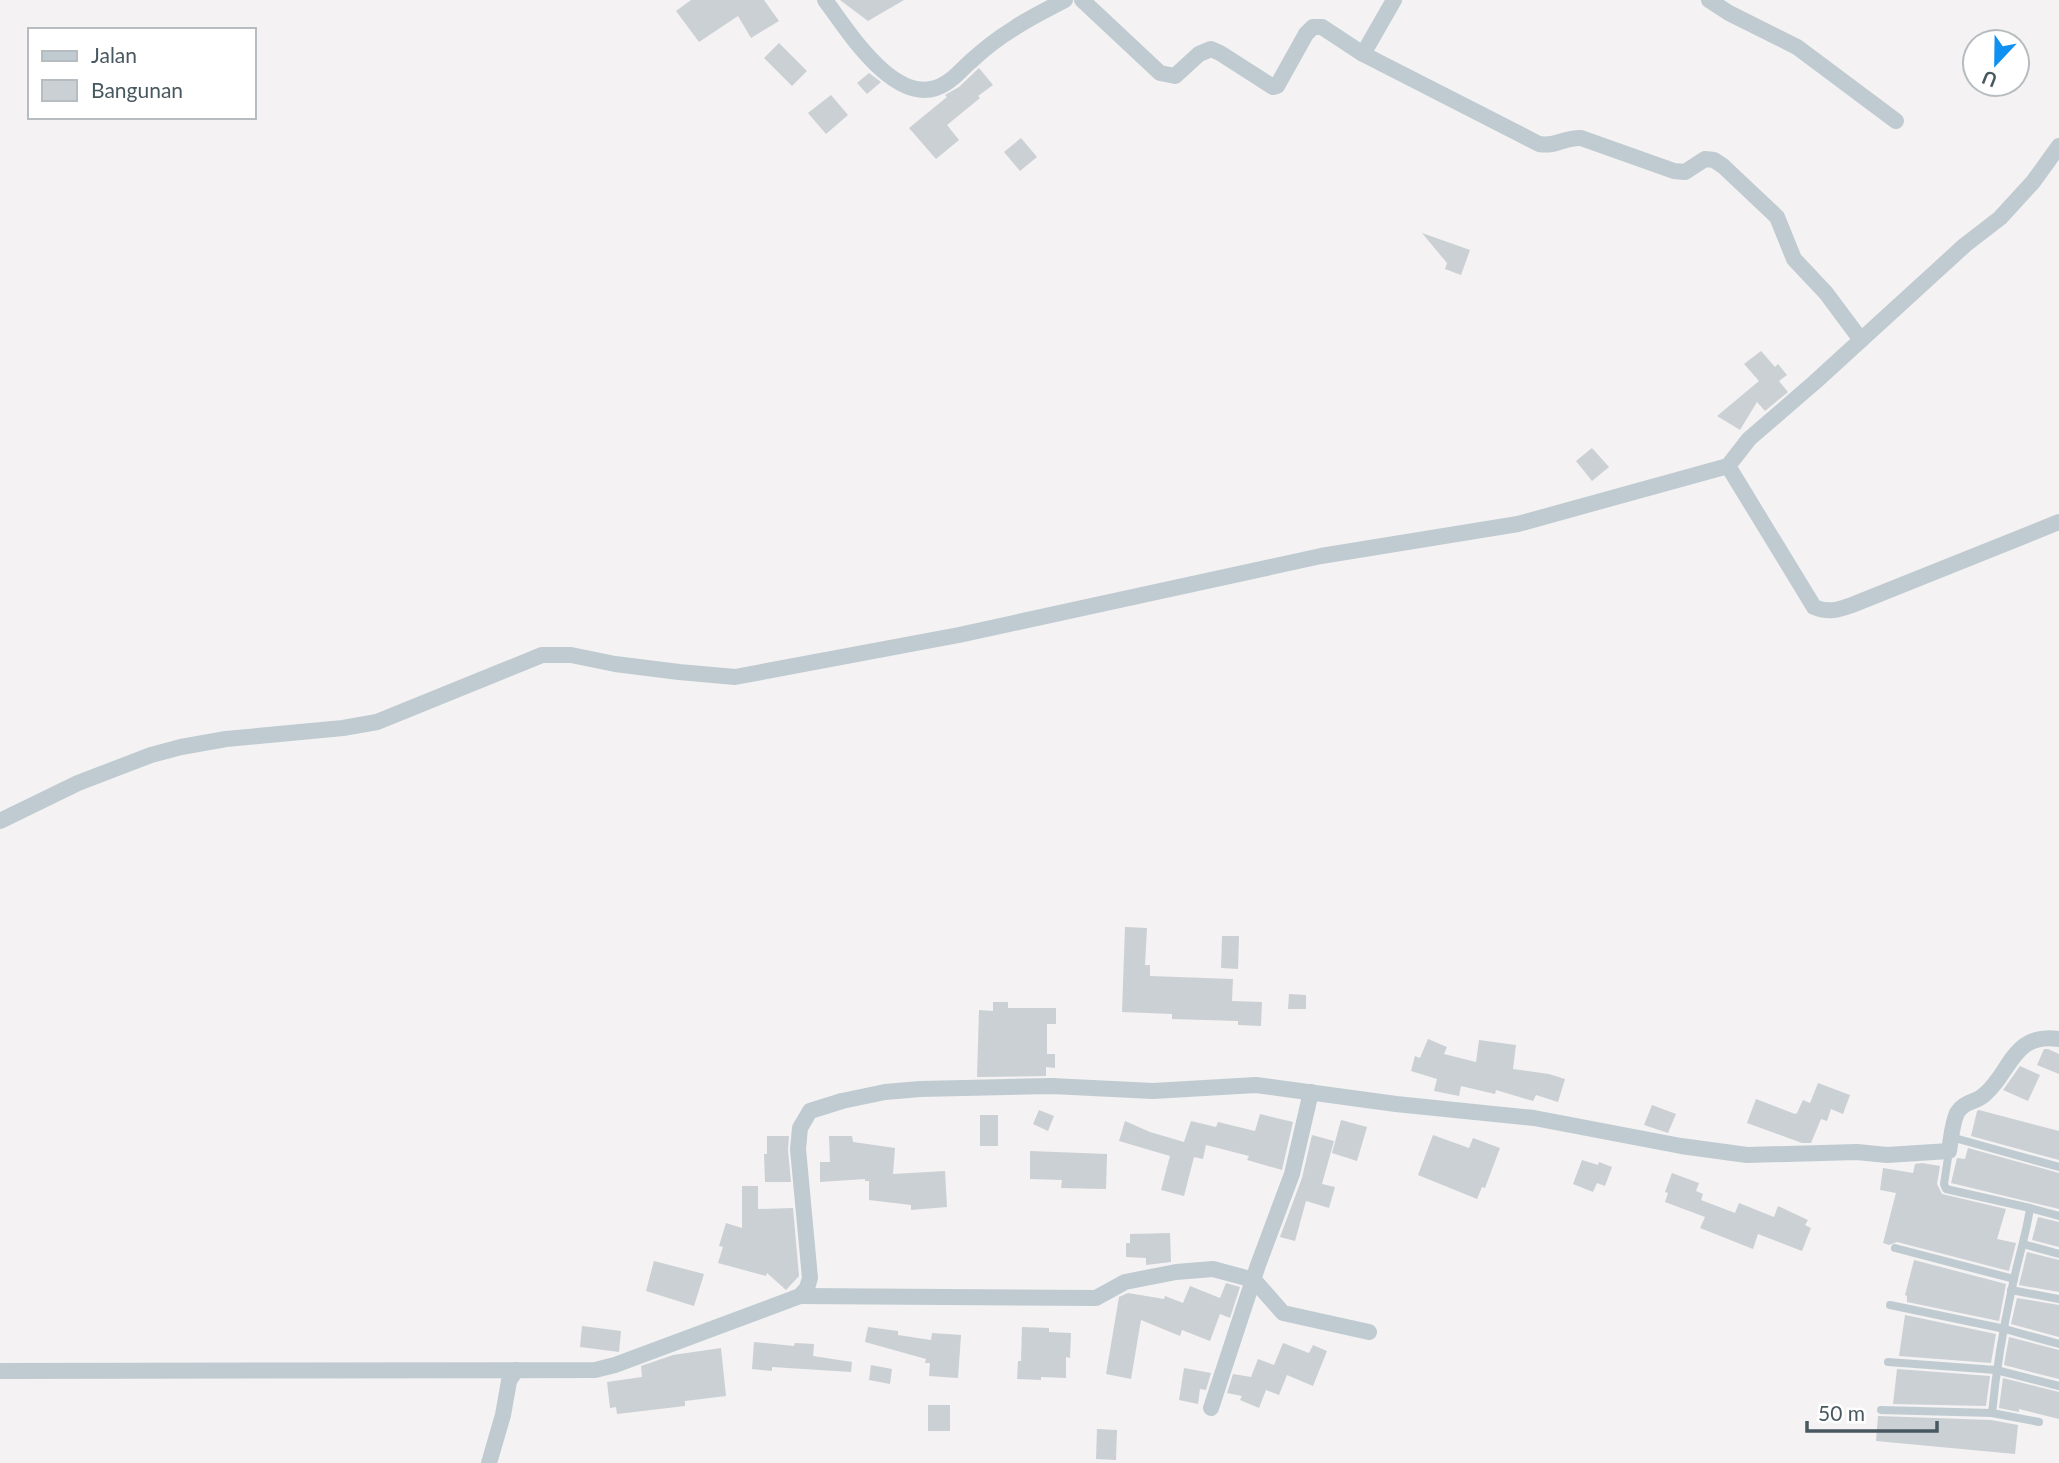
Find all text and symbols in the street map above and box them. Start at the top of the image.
legend [28,28,256,119]
north arrow [1961,28,2031,98]
text: Jalan [91,42,137,67]
text: U [1979,66,2000,93]
text: Bangunan [91,77,183,102]
scale bar [1807,1390,1937,1434]
text: 50 m [1818,1400,1865,1425]

